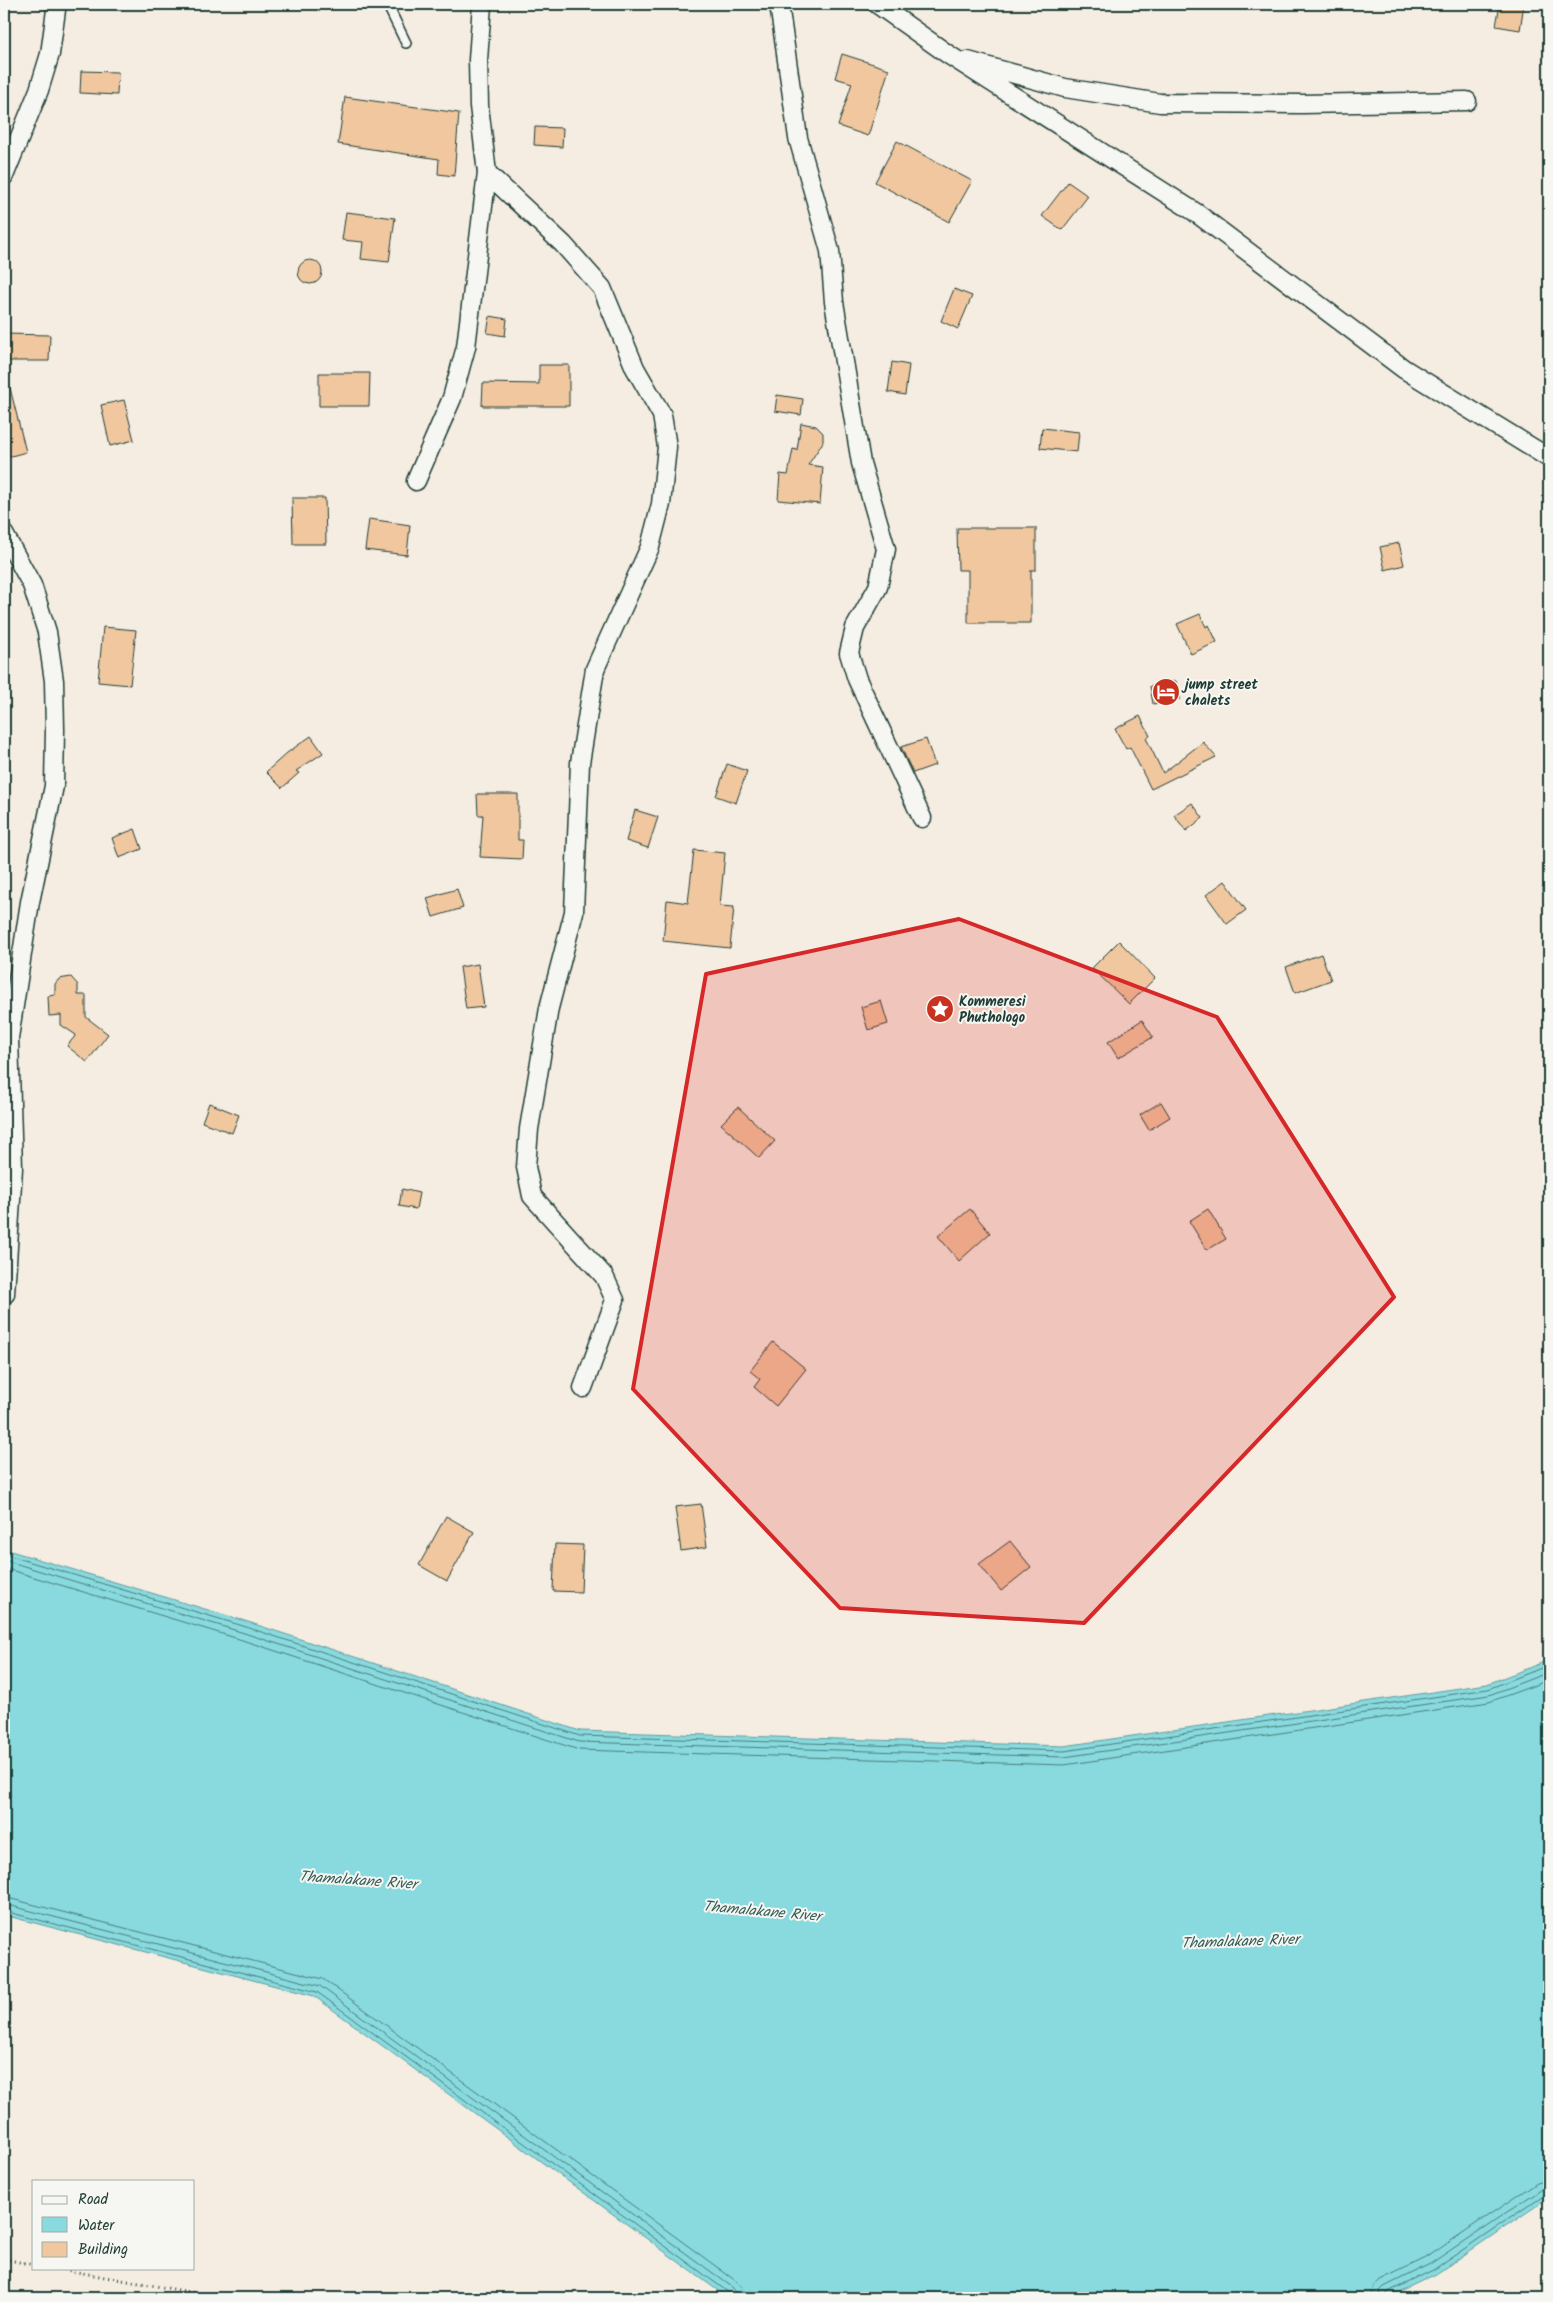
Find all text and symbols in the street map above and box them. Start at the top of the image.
place label: jump street chalets [1181,674,1258,712]
hotel icon: jump street chalets [1151,677,1181,707]
place label: Kommeresi Phuthologo [959,991,1026,1029]
place icon: Kommeresi Phuthologo [925,994,955,1024]
water label: Thamalakane River [298,1865,421,1897]
water label: Thamalakane River [702,1895,825,1929]
water label: Thamalakane River [1181,1928,1302,1956]
legend [32,2180,195,2270]
text: Road [78,2188,109,2212]
text: Water [78,2214,115,2238]
text: Building [78,2238,128,2262]

